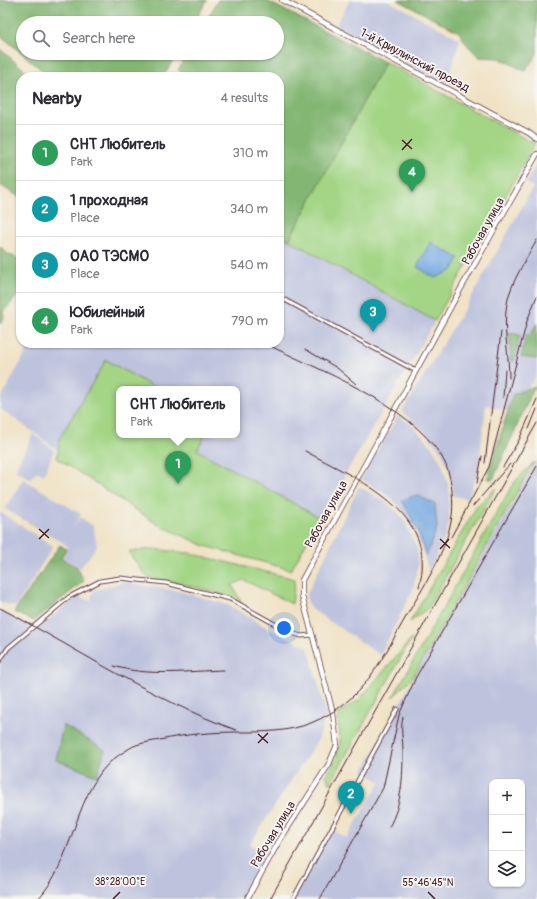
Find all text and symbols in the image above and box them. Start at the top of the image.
search box [16,16,284,60]
street label: 1-й Криулинский проезд [357,25,473,96]
icon: search [30,27,52,49]
text: Search here [62,29,135,48]
text: Nearby [32,88,81,109]
text: 4 results [221,90,268,106]
text: СНТ Любитель [70,135,166,154]
text: 1 [42,145,48,161]
text: 310 m [232,145,268,161]
text: Park [70,154,93,170]
pin: 4 [399,159,425,192]
text: 1 проходная [70,191,148,210]
street label: Рабочая улица [459,195,508,267]
text: 2 [41,201,49,217]
text: 340 m [230,201,268,217]
text: Place [70,210,99,226]
text: ОАО ТЭСМО [70,247,149,266]
text: 3 [41,257,49,273]
text: 540 m [230,257,268,273]
text: Place [70,266,99,282]
pin: 3 [360,299,386,332]
text: Юбилейный [70,303,145,322]
text: 4 [41,313,49,329]
text: 790 m [231,313,268,329]
text: Park [70,322,93,338]
popup [116,386,240,438]
text: СНТ Любитель [130,395,226,414]
text: Park [130,414,153,430]
pin: 1 [165,451,191,484]
street label: Рабочая улица [302,478,351,550]
your location [274,618,294,638]
map controls [489,779,525,887]
button: + [489,779,525,815]
pin: 2 [338,781,364,814]
street label: Рабочая улица [248,798,299,870]
button: − [489,815,525,851]
button: layers [489,851,525,887]
text: 38°28'00"E [95,876,145,888]
text: 55°46'45"N [403,877,454,889]

